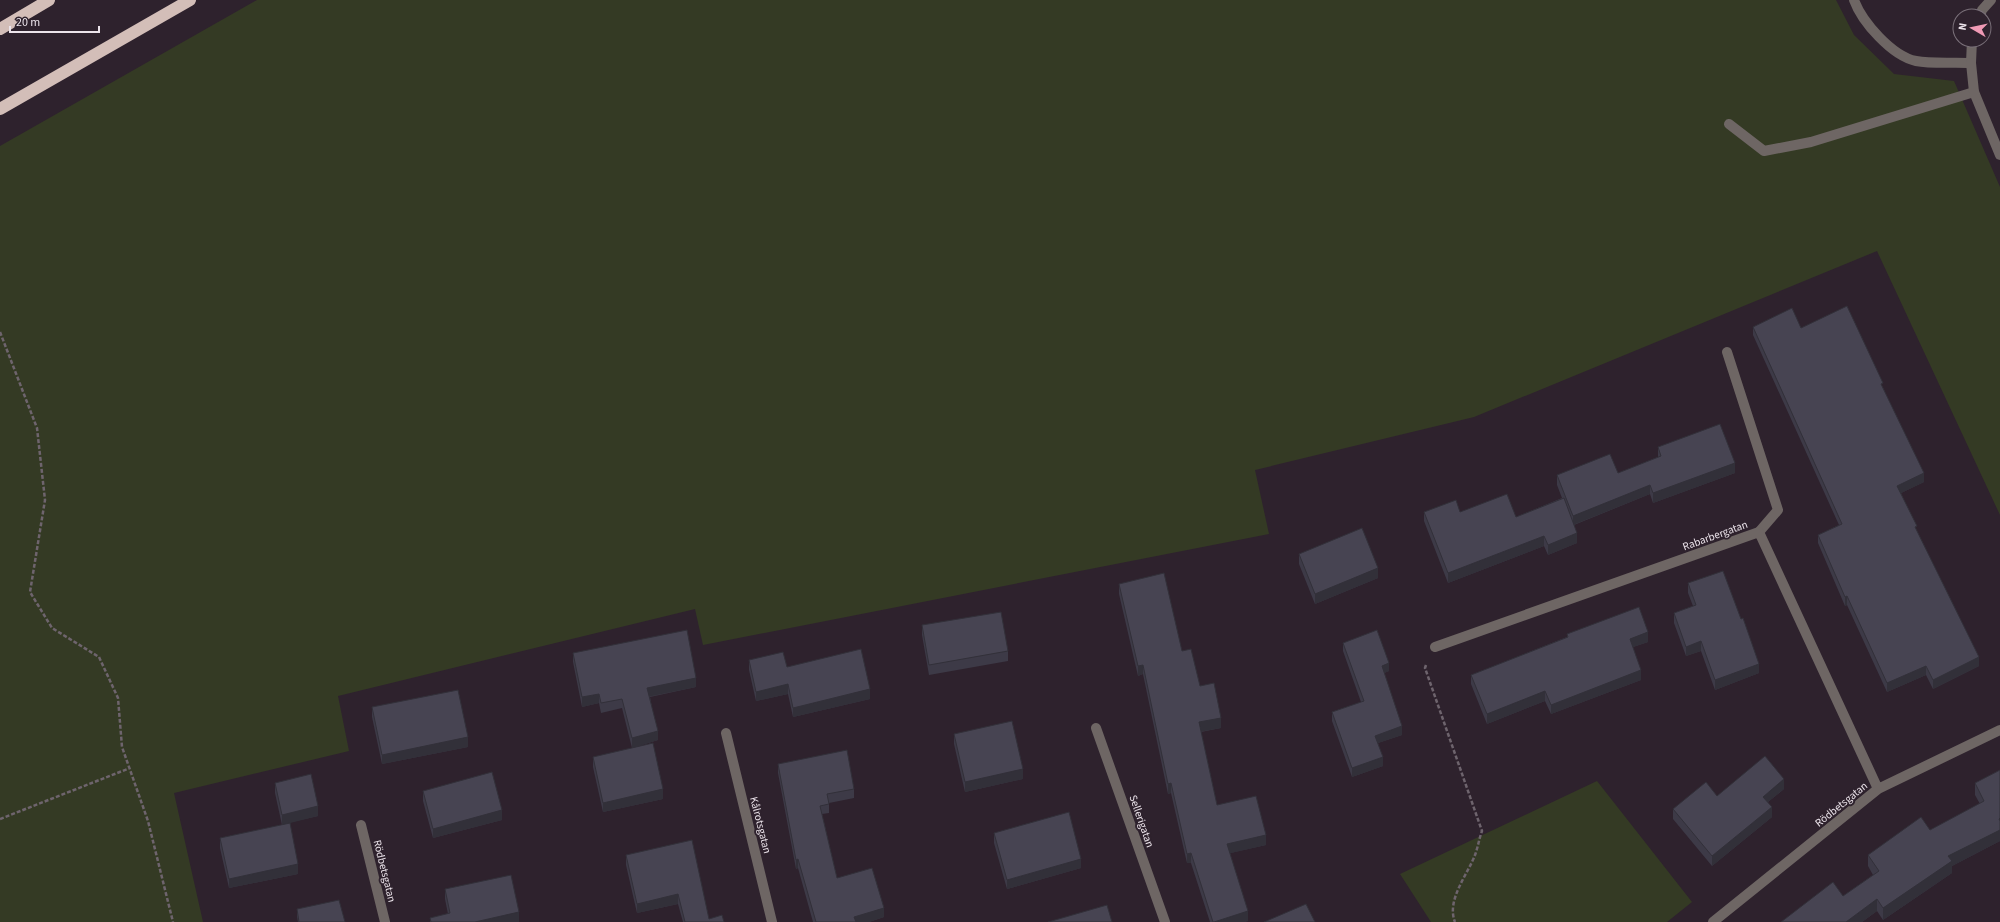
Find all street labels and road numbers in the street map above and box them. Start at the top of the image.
street label: Rabarbergatan [1681,517,1750,554]
street label: Rödbetsgatan [1812,779,1871,830]
street label: Sellerigatan [1126,793,1158,849]
street label: Kålrotsgatan [746,795,775,855]
street label: Rödbetsgatan [370,838,399,904]

